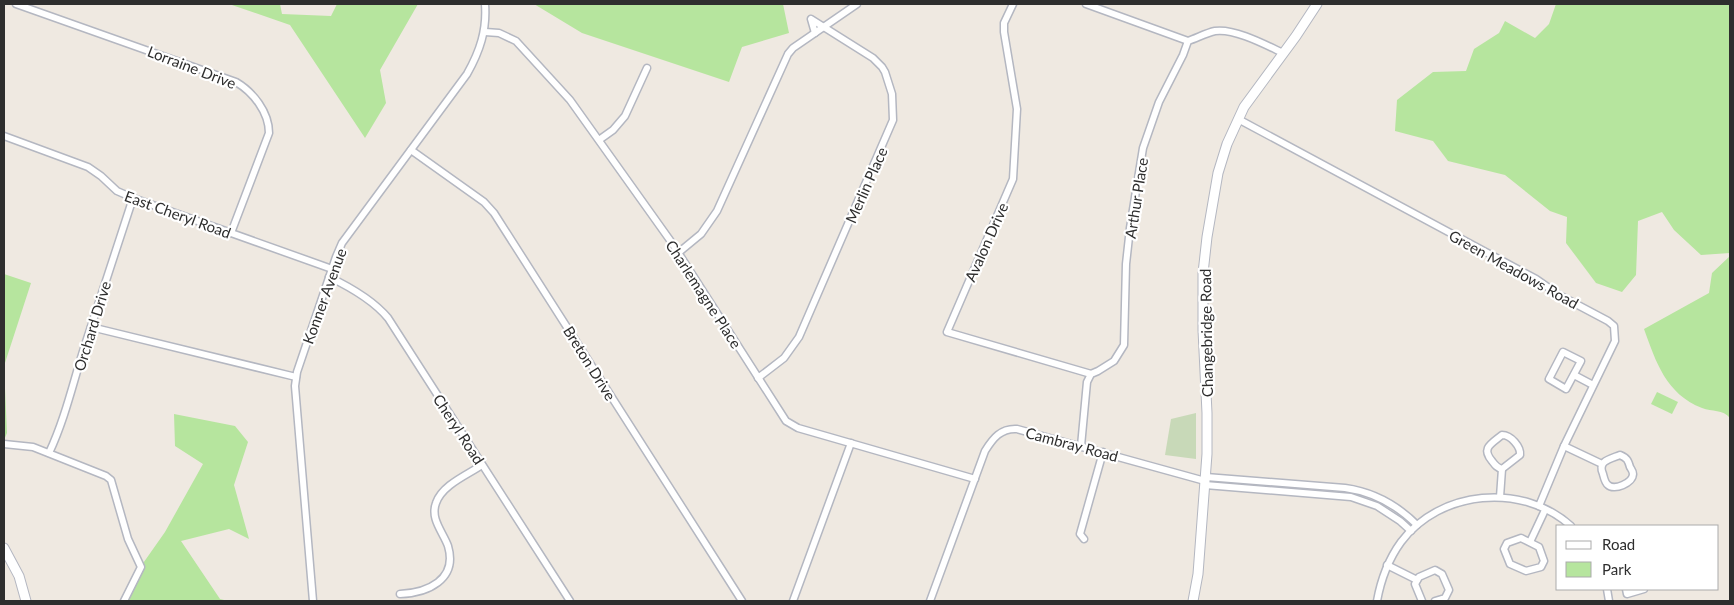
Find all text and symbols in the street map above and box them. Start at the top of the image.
street label: Lorraine Drive [145,42,239,92]
street label: Merlin Place [841,144,891,226]
street label: Arthur Place [1121,156,1151,240]
street label: East Cheryl Road [122,186,234,242]
street label: Avalon Drive [961,200,1011,284]
street label: Green Meadows Road [1446,226,1582,312]
street label: Charlemagne Place [662,237,746,352]
street label: Konner Avenue [298,246,350,346]
street label: Changebridge Road [1196,269,1216,397]
street label: Orchard Drive [70,279,114,373]
street label: Breton Drive [560,322,620,404]
street label: Cheryl Road [430,390,488,468]
street label: Cambray Road [1024,423,1120,465]
legend [1556,525,1719,590]
text: Road [1602,535,1635,553]
text: Park [1602,560,1632,578]

